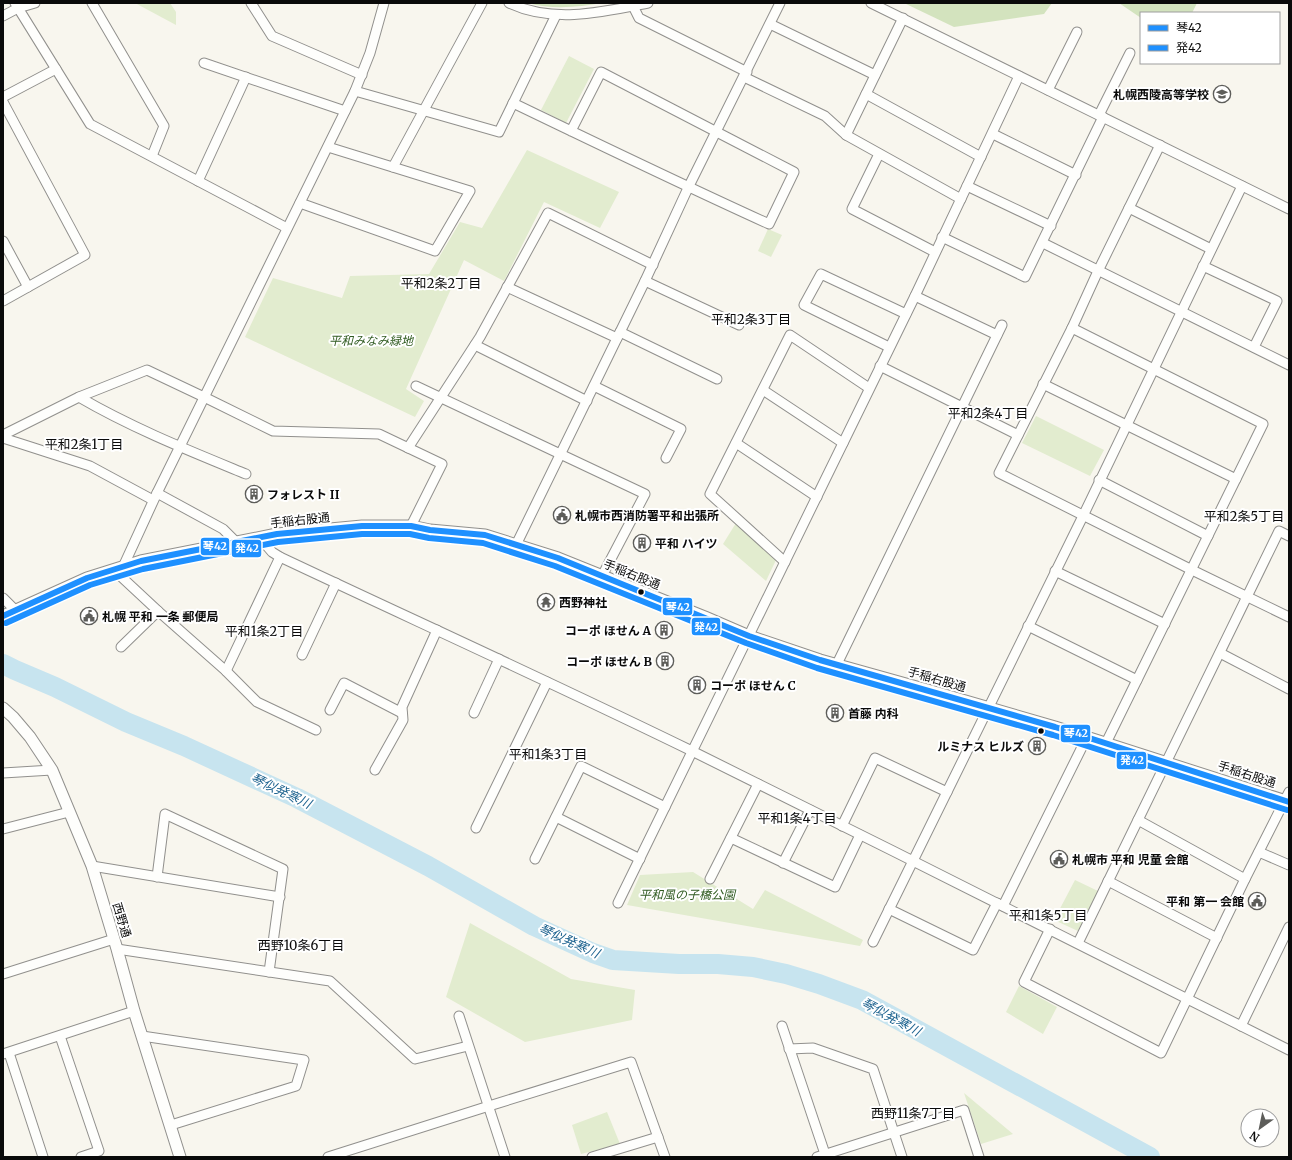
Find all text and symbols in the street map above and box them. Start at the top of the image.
legend [1140,12,1280,64]
text: 琴42 [1176,20,1202,35]
text: 発42 [1176,40,1202,55]
school or university icon: 札幌西陵高等学校 [1212,84,1232,104]
place label: 札幌西陵高等学校 [1113,87,1209,102]
district label: 平和2条2丁目 [401,275,481,292]
district label: 平和2条3丁目 [711,311,791,328]
park label: 平和みなみ緑地 [329,333,415,348]
district label: 平和2条4丁目 [948,405,1028,422]
district label: 平和2条1丁目 [45,436,123,453]
building icon: フォレスト II [244,484,264,504]
place label: フォレスト II [267,487,340,502]
public building icon: 札幌市西消防署平和出張所 [552,505,572,525]
place label: 札幌市西消防署平和出張所 [575,508,719,523]
district label: 平和2条5丁目 [1204,508,1284,525]
street label: 手稲右股通 [269,509,331,531]
building icon: 平和 ハイツ [632,533,652,553]
place label: 平和 ハイツ [655,536,718,551]
line badge: 琴42 [200,537,230,556]
text: 琴42 [202,539,228,553]
line badge: 発42 [231,539,262,558]
text: 発42 [235,541,260,555]
street label: 手稲右股通 [601,556,663,592]
unlabelled marker [636,587,646,597]
temple icon: 西野神社 [536,592,556,612]
place label: 西野神社 [559,595,607,610]
line badge: 琴42 [662,597,693,616]
text: 琴42 [665,600,691,614]
public building icon: 札幌 平和 一条 郵便局 [79,606,99,626]
place label: 札幌 平和 一条 郵便局 [102,609,219,624]
line badge: 発42 [691,617,721,636]
building icon: コーポ ほせん A [654,620,674,640]
text: 発42 [694,620,719,634]
district label: 平和1条2丁目 [225,623,303,640]
place label: コーポ ほせん A [565,623,652,638]
building icon: コーポ ほせん B [655,651,675,671]
place label: コーポ ほせん B [566,654,653,669]
street label: 手稲右股通 [906,664,968,694]
building icon: コーポ ほせん C [687,675,707,695]
place label: コーポ ほせん C [710,678,796,693]
building icon: 首藤 内科 [825,703,845,723]
place label: 首藤 内科 [848,706,899,721]
line badge: 琴42 [1060,724,1091,743]
unlabelled marker [1036,726,1046,736]
text: 琴42 [1063,726,1089,740]
building icon: ルミナス ヒルズ [1027,736,1047,756]
place label: ルミナス ヒルズ [937,739,1024,754]
district label: 平和1条3丁目 [509,746,587,763]
line badge: 発42 [1116,751,1147,770]
text: 発42 [1120,753,1145,767]
street label: 手稲右股通 [1216,758,1278,790]
water label: 琴似発寒川 [248,770,316,813]
district label: 平和1条4丁目 [758,810,836,827]
public building icon: 札幌市 平和 児童 会館 [1049,849,1069,869]
place label: 札幌市 平和 児童 会館 [1072,852,1189,867]
park label: 平和風の子橋公園 [639,887,737,902]
public building icon: 平和 第一 会館 [1247,891,1267,911]
place label: 平和 第一 会館 [1166,894,1244,909]
street label: 西野通 [110,901,134,939]
district label: 平和1条5丁目 [1009,907,1087,924]
water label: 琴似発寒川 [536,920,604,963]
district label: 西野10条6丁目 [258,937,344,954]
water label: 琴似発寒川 [858,994,925,1041]
district label: 西野11条7丁目 [871,1105,955,1122]
north arrow [1240,1108,1280,1148]
text: N [1247,1128,1262,1145]

